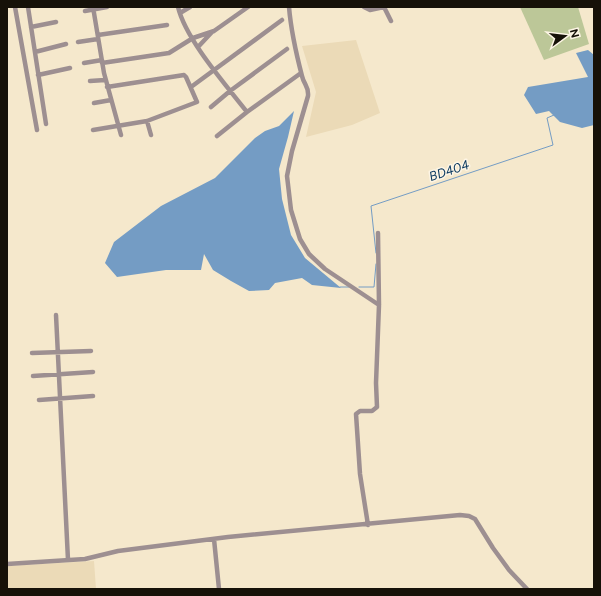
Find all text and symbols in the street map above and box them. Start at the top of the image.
north arrow [545,16,585,56]
text: N [567,28,582,39]
water label: BD404 [427,157,471,184]

